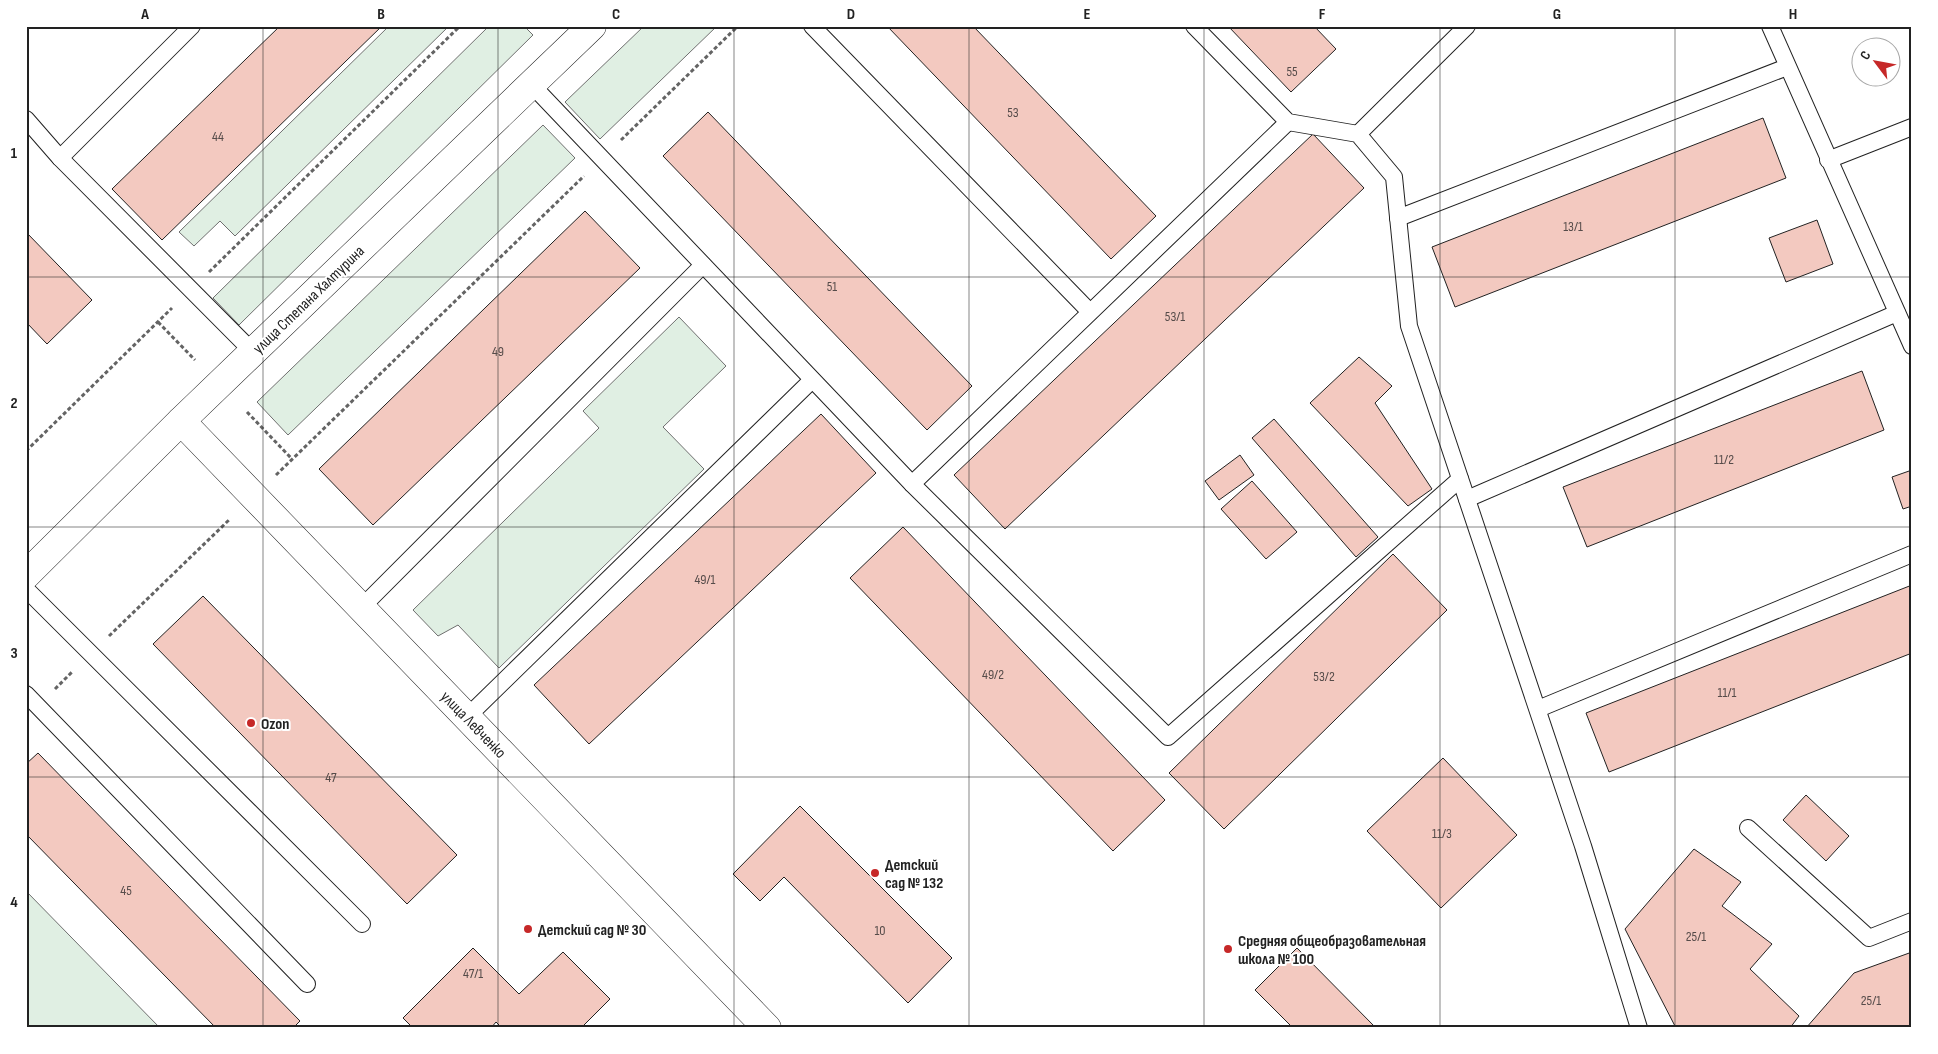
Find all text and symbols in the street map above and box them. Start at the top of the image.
text: A [140,5,149,24]
text: B [377,5,385,24]
text: C [612,5,620,24]
text: D [847,5,855,24]
text: E [1084,5,1091,24]
text: F [1319,5,1326,24]
text: G [1553,5,1561,24]
text: H [1789,5,1797,24]
north arrow [1850,38,1900,88]
text: С [1856,48,1875,63]
house number: 55 [1286,63,1298,80]
house number: 53 [1007,104,1019,121]
house number: 44 [212,128,224,145]
text: 1 [11,144,18,163]
house number: 13/1 [1563,218,1583,235]
street label: улица Степана Халтурина [249,242,369,358]
house number: 51 [827,278,837,295]
house number: 53/1 [1165,308,1185,325]
house number: 49 [492,343,504,360]
text: 2 [10,394,18,413]
house number: 11/2 [1714,451,1734,468]
house number: 49/1 [694,571,716,588]
text: 3 [10,644,18,663]
house number: 49/2 [982,666,1004,683]
house number: 53/2 [1313,668,1335,685]
house number: 11/1 [1717,684,1737,701]
street label: улица Левченко [436,688,510,763]
place label: Ozon [261,715,289,734]
marker: Ozon [245,717,257,729]
house number: 47 [325,769,337,786]
house number: 11/3 [1432,825,1452,842]
place label: Детский сад № 132 [885,856,943,893]
marker: Детский сад № 132 [869,867,881,879]
house number: 45 [120,882,132,899]
text: 4 [10,893,18,912]
place label: Детский сад № 30 [538,921,646,940]
house number: 10 [874,922,886,939]
marker: Детский сад № 30 [522,923,534,935]
house number: 25/1 [1686,928,1706,945]
place label: Средняя общеобразовательная школа № 100 [1238,932,1426,969]
marker: Средняя общеобразовательная школа № 100 [1222,943,1234,955]
house number: 47/1 [463,965,483,982]
house number: 25/1 [1861,992,1881,1009]

